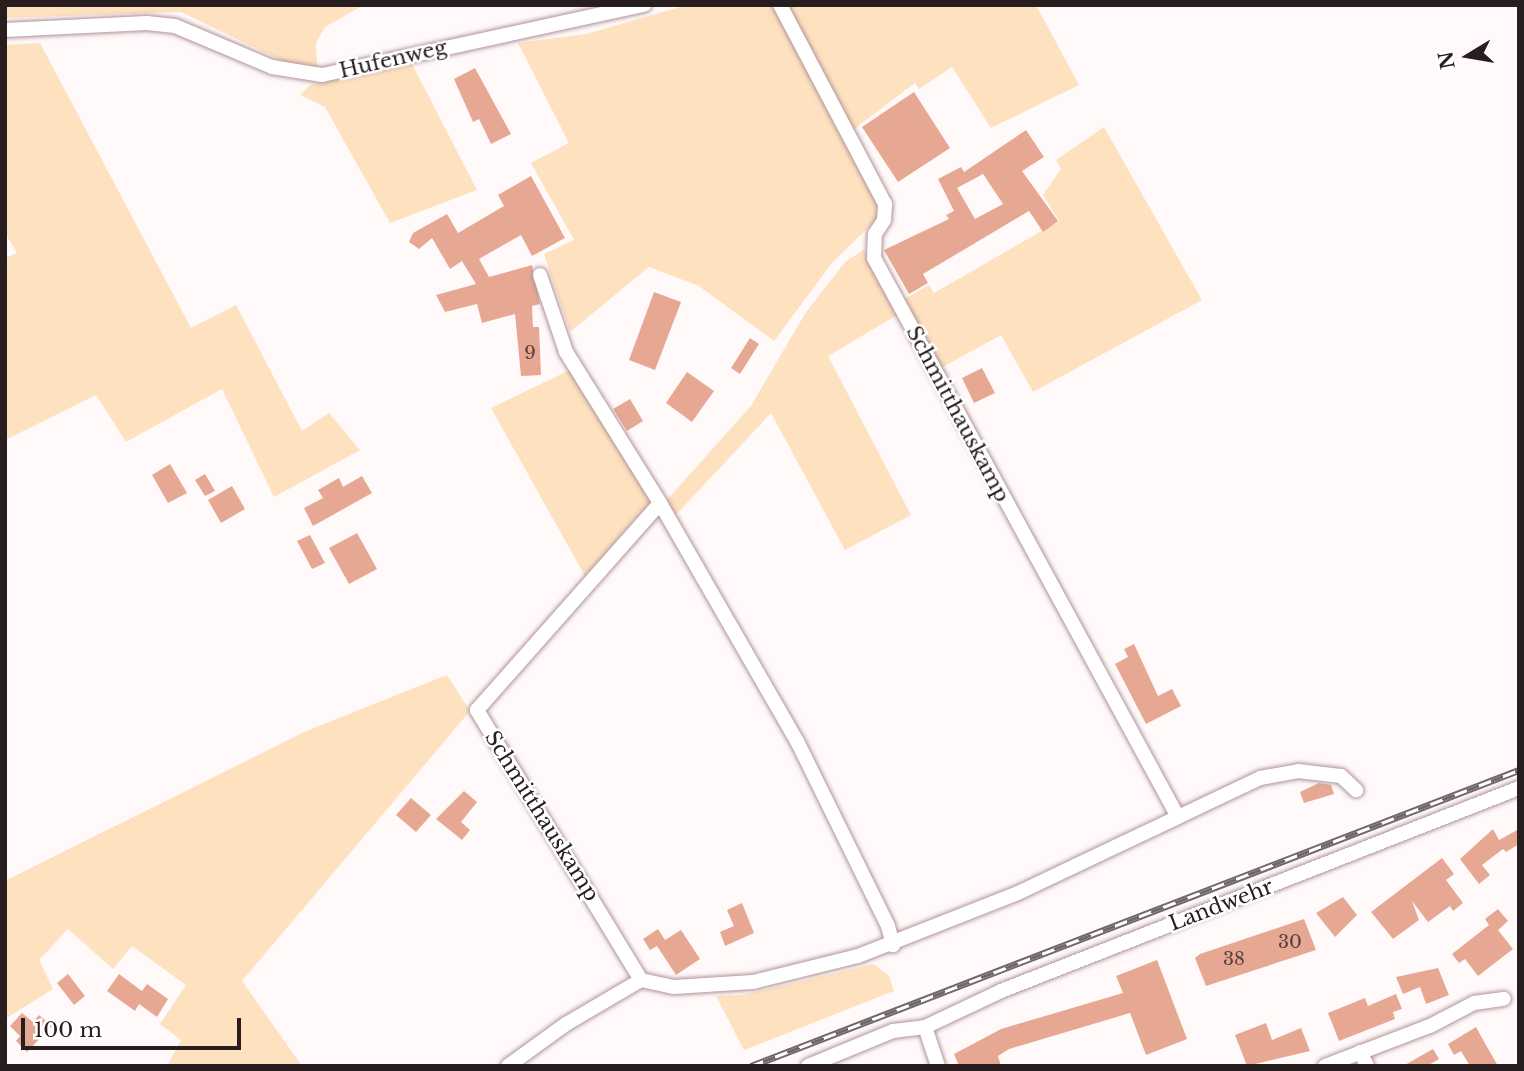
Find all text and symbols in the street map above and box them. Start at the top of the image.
north arrow [1433,21,1503,91]
street label: Hufenweg [337,34,449,84]
text: N [1434,49,1460,71]
street label: Schmitthauskamp [901,322,1015,506]
house number: 9 [524,342,536,364]
street label: Schmitthauskamp [479,726,605,906]
street label: Landwehr [1165,874,1277,936]
house number: 30 [1278,931,1302,953]
house number: 38 [1223,948,1245,970]
scale bar [24,1004,245,1048]
text: 100 m [34,1017,102,1043]

